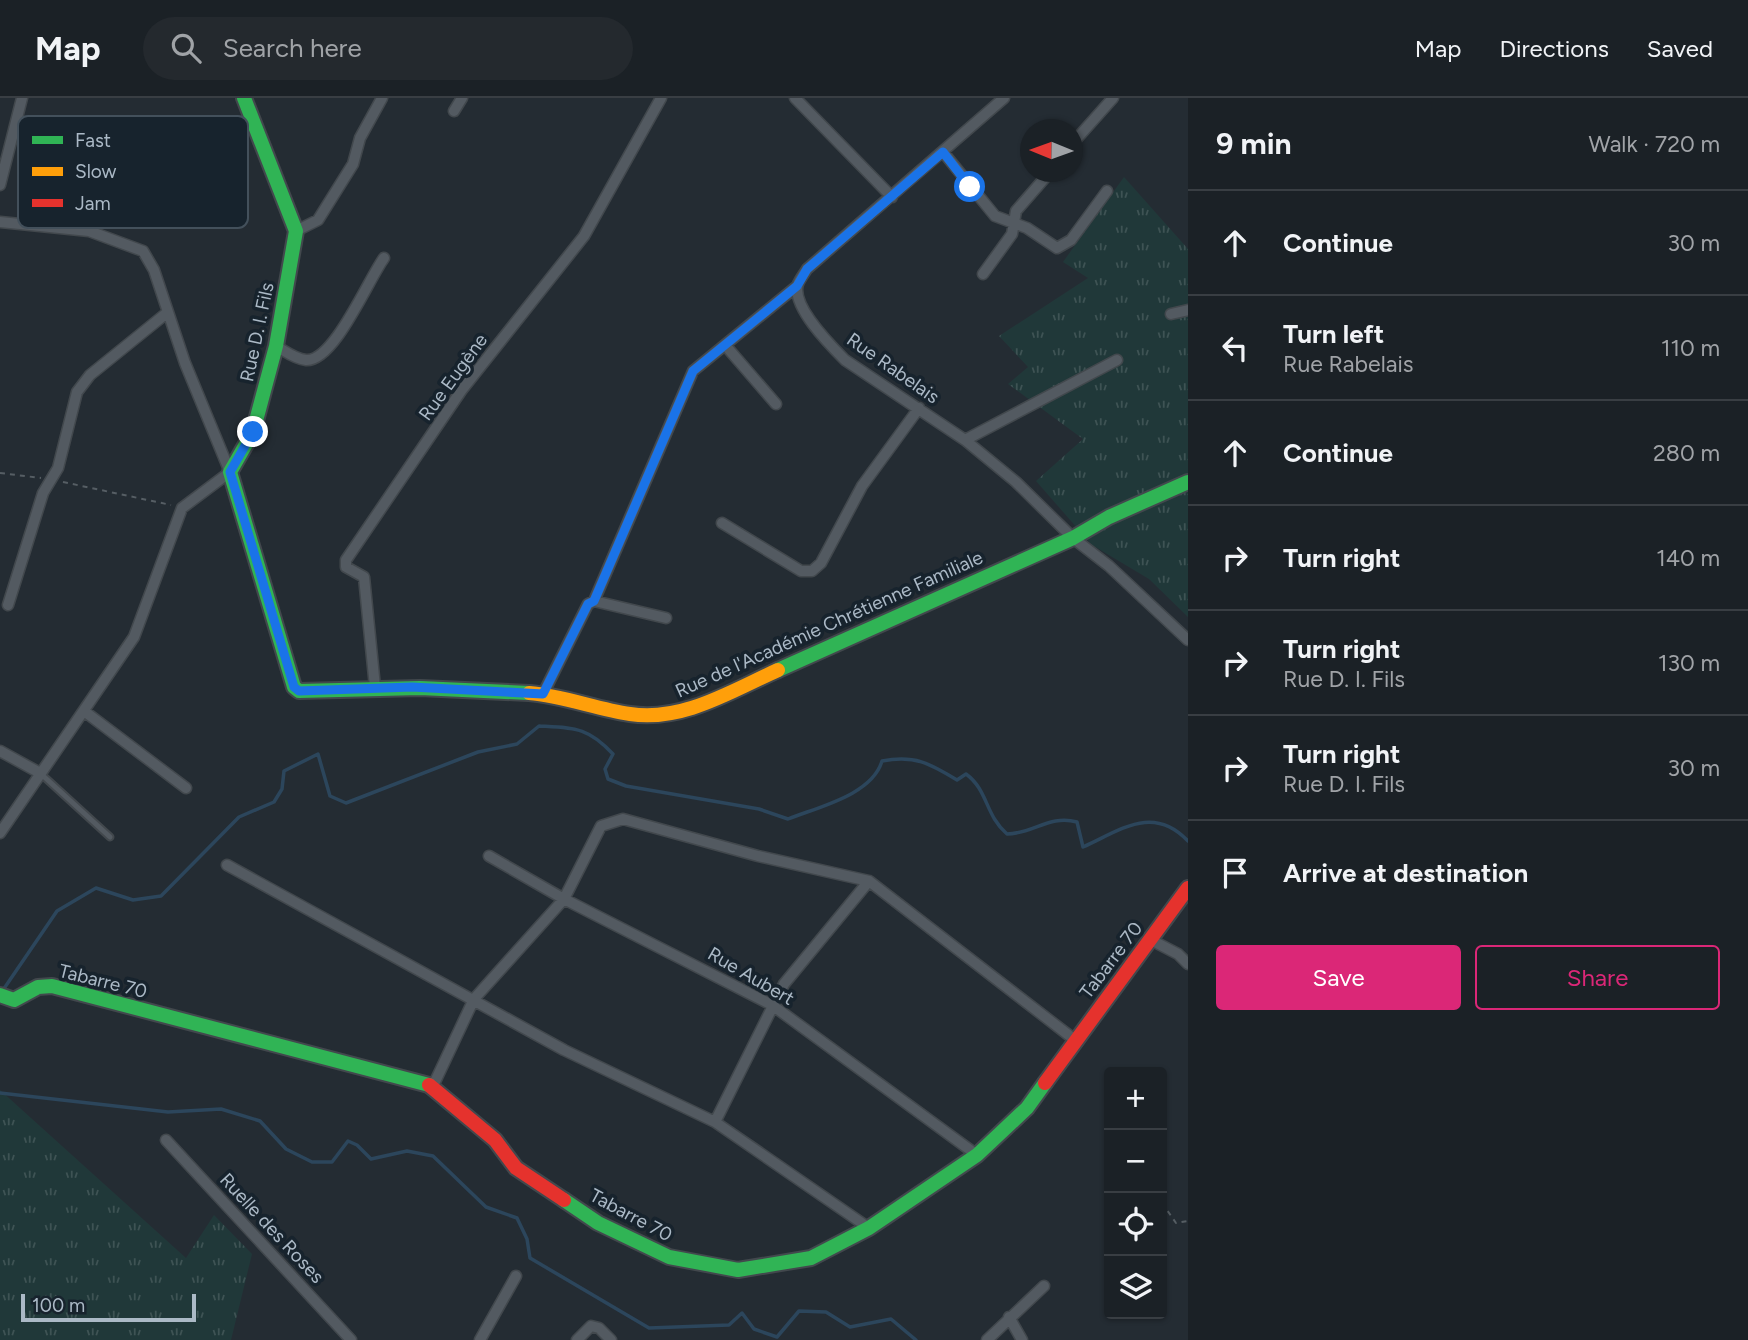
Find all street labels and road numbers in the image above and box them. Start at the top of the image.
street label: Rue D. I. Fils [235,280,279,384]
street label: Rue Rabelais [842,328,944,408]
street label: Rue Eugène [414,329,492,425]
street label: Rue de l'Académie Chrétienne Familiale [672,546,986,702]
street label: Tabarre 70 [1075,917,1147,1003]
street label: Rue Aubert [704,942,798,1010]
street label: Tabarre 70 [56,959,150,1003]
street label: Ruelle des Roses [215,1168,329,1288]
street label: Tabarre 70 [586,1184,676,1246]

